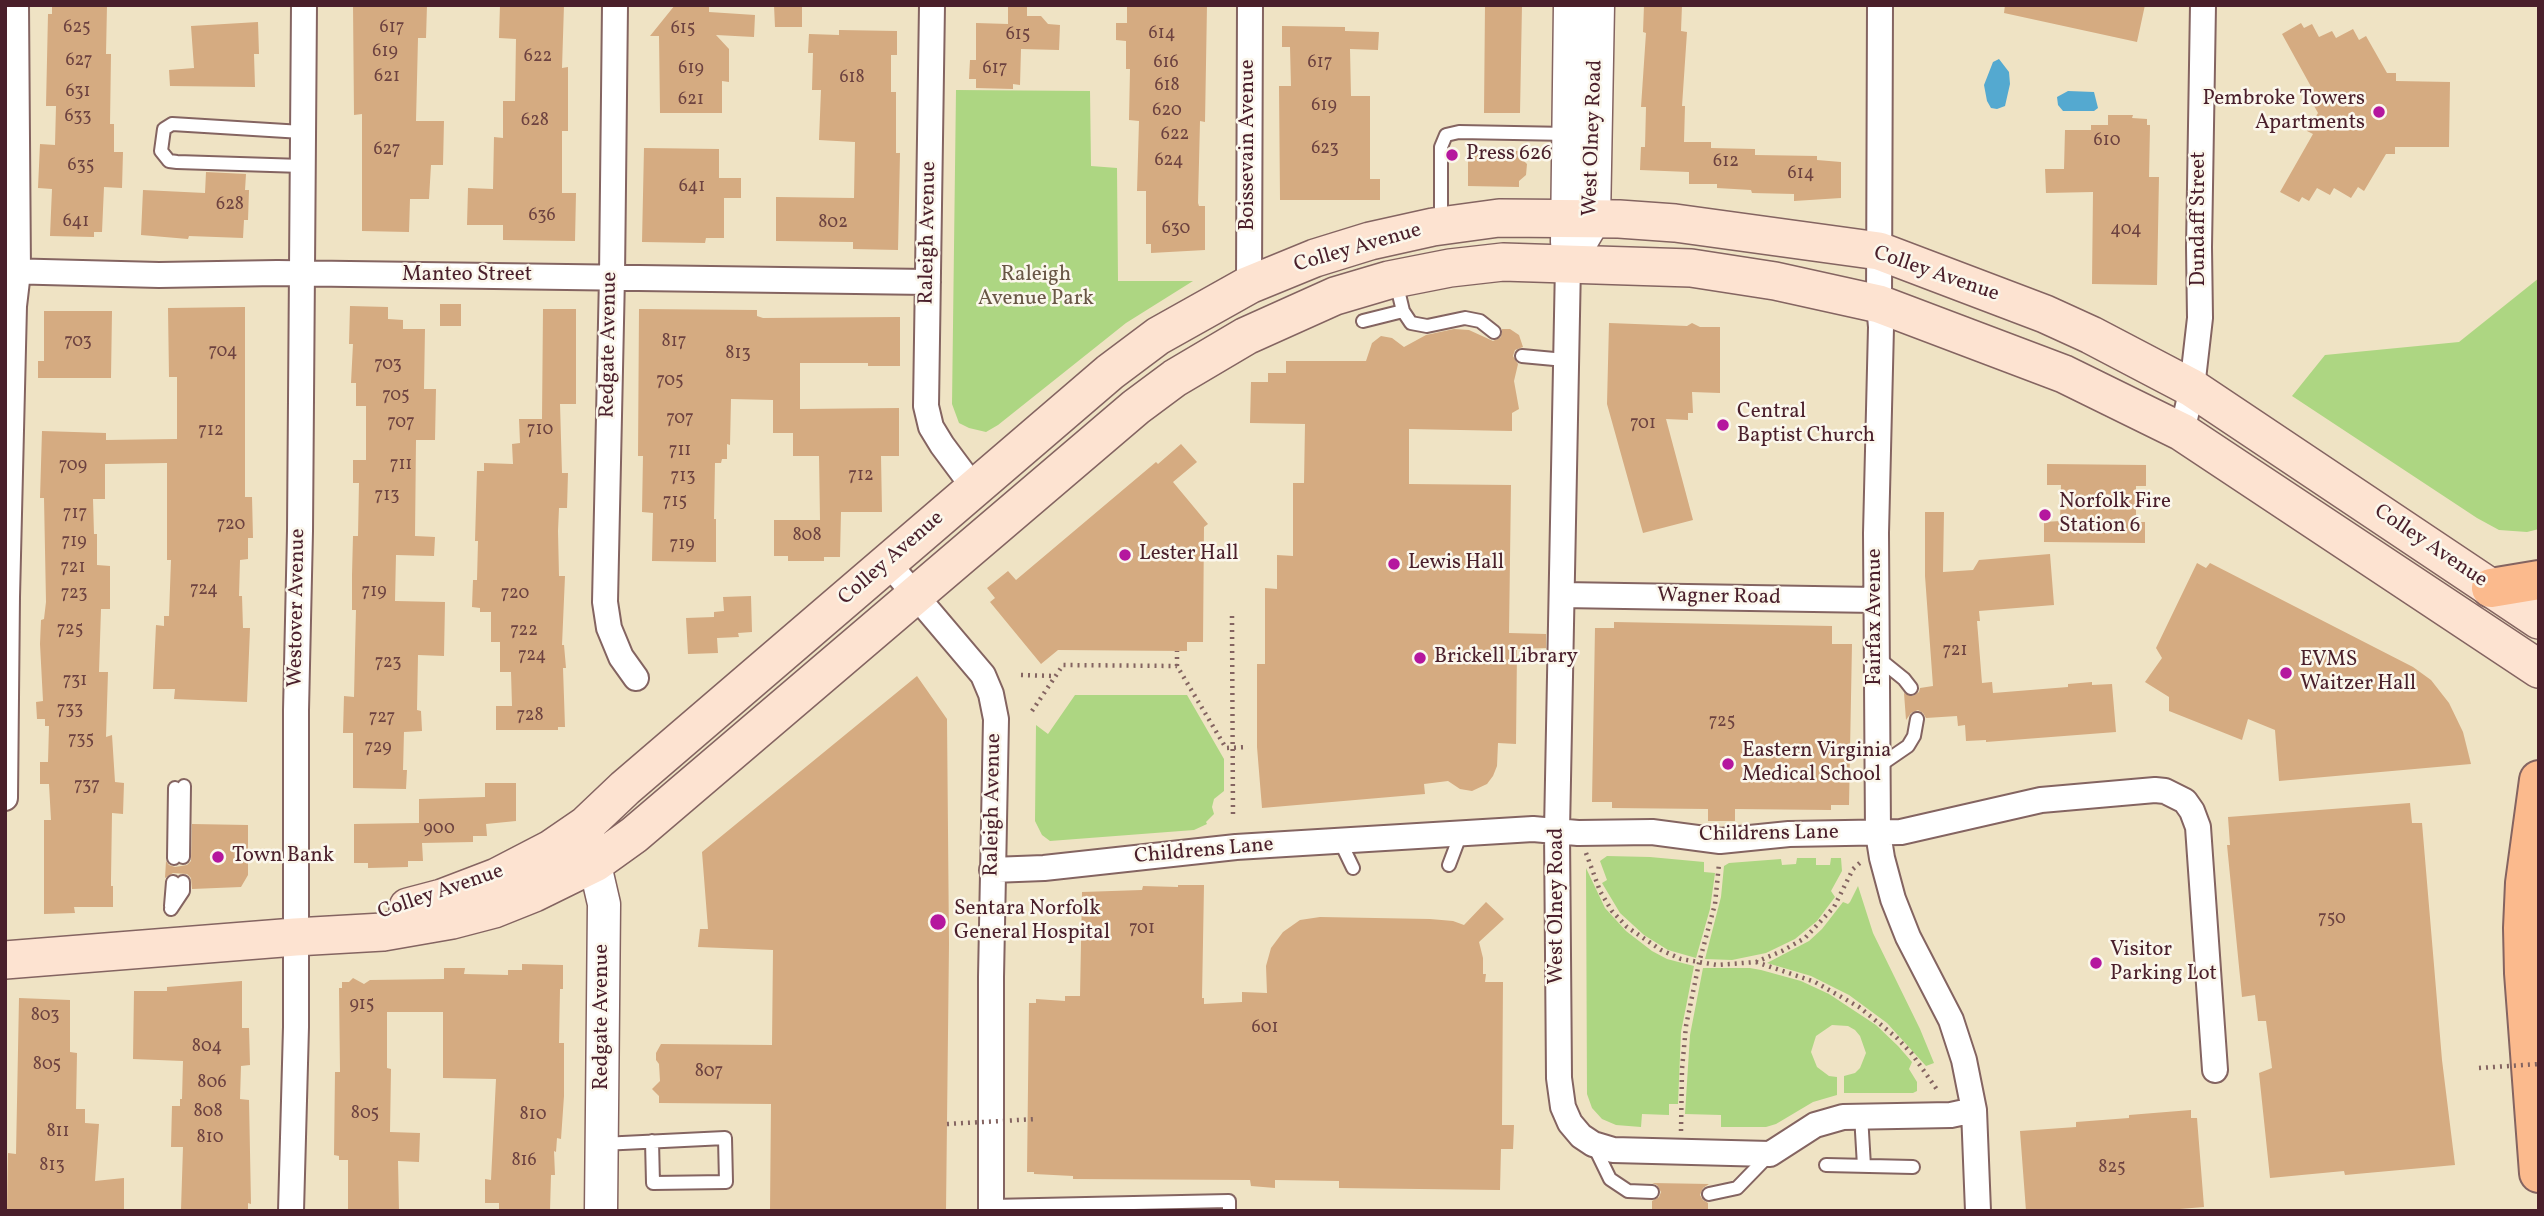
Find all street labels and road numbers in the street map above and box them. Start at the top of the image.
street label: Boissevain Avenue [1236,59,1262,231]
street label: West Olney Road [1579,59,1609,217]
street label: Dundaff Street [2187,151,2213,287]
street label: Raleigh Avenue [915,161,943,305]
street label: Colley Avenue [1291,219,1425,279]
street label: Colley Avenue [1870,242,2002,308]
street label: Manteo Street [402,263,532,289]
street label: Redgate Avenue [596,271,624,419]
street label: Colley Avenue [2369,500,2491,594]
street label: Colley Avenue [834,506,950,612]
street label: Westover Avenue [284,528,312,688]
street label: Fairfax Avenue [1863,548,1889,686]
street label: Wagner Road [1657,584,1781,612]
street label: Raleigh Avenue [980,733,1008,877]
street label: Childrens Lane [1699,821,1839,849]
street label: West Olney Road [1545,828,1571,984]
street label: Childrens Lane [1133,833,1275,871]
street label: Colley Avenue [375,860,507,926]
street label: Redgate Avenue [590,944,616,1090]

